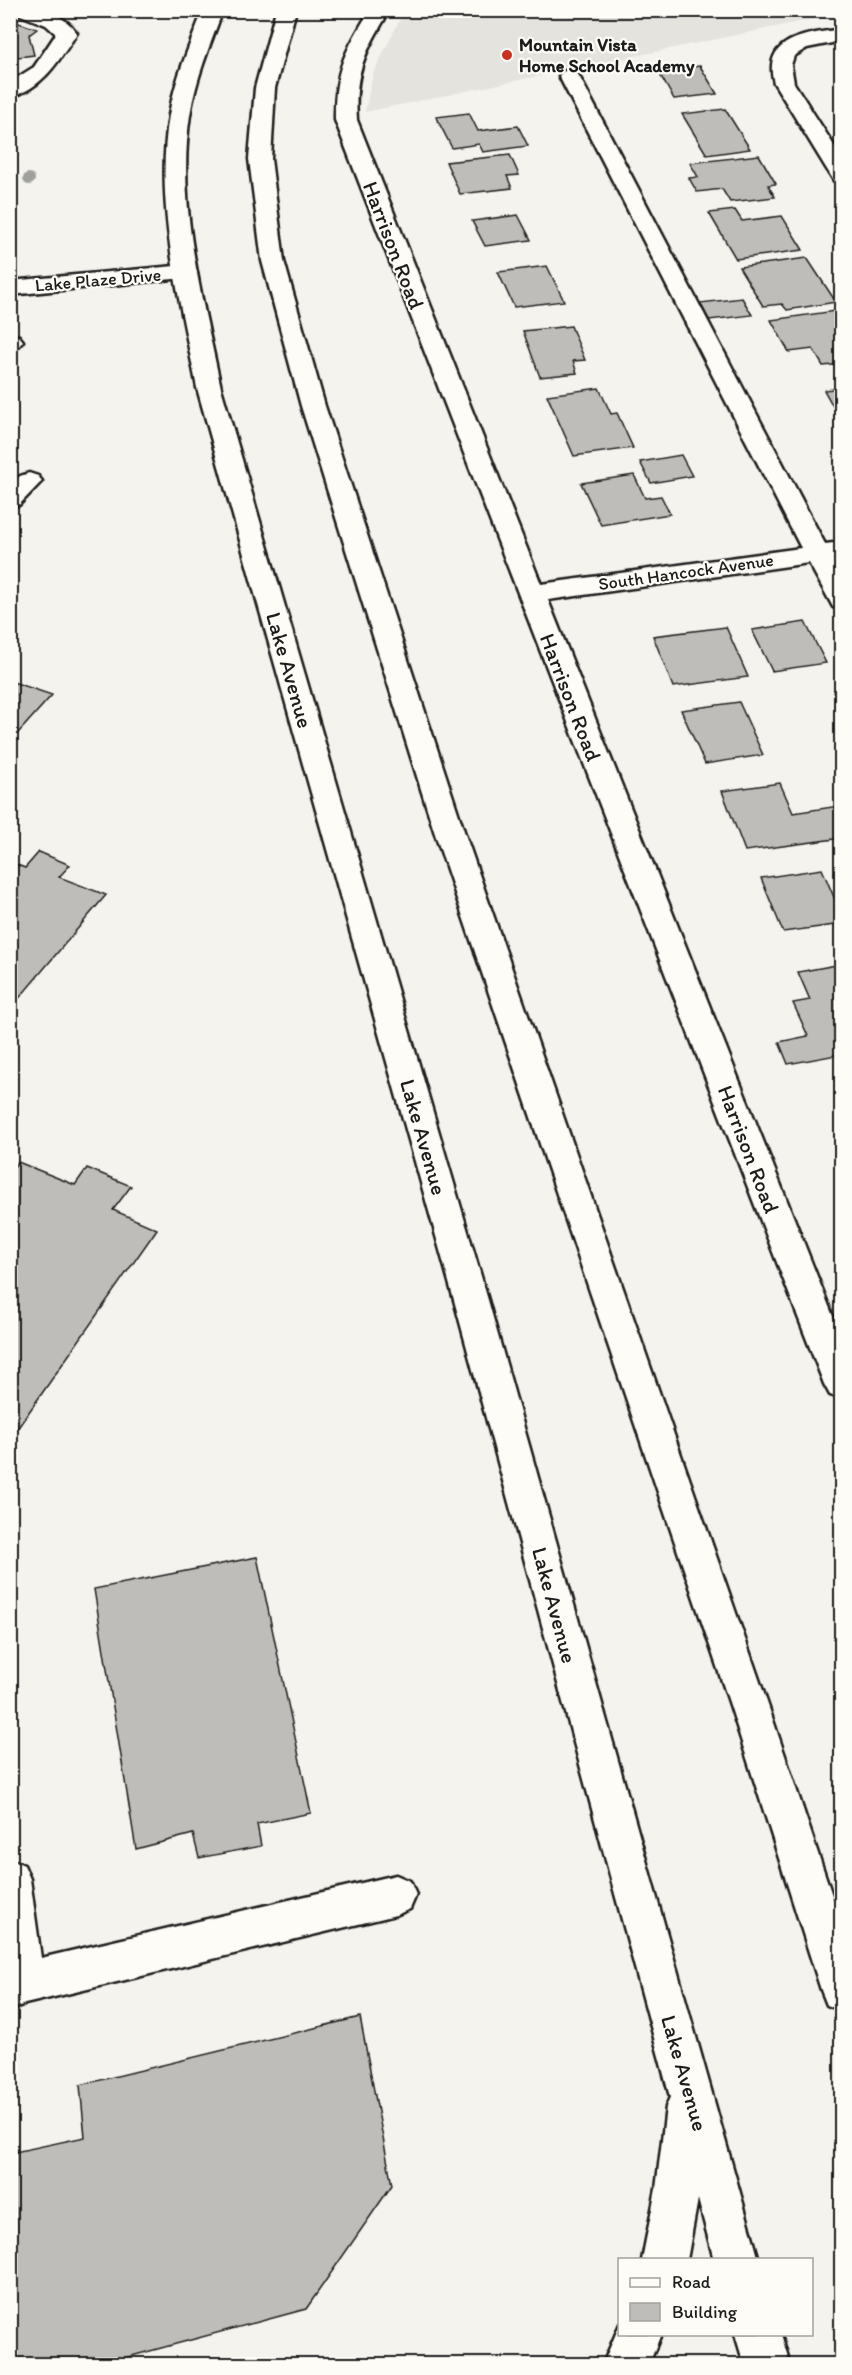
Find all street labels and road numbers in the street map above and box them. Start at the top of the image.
street label: Harrison Road [357,177,430,313]
street label: Lake Plaze Drive [34,264,162,296]
street label: South Hancock Avenue [597,549,775,595]
street label: Lake Avenue [260,609,319,731]
street label: Harrison Road [534,629,607,765]
street label: Lake Avenue [394,1076,453,1198]
street label: Harrison Road [712,1081,785,1217]
street label: Lake Avenue [526,1544,583,1666]
street label: Lake Avenue [655,2012,714,2134]

